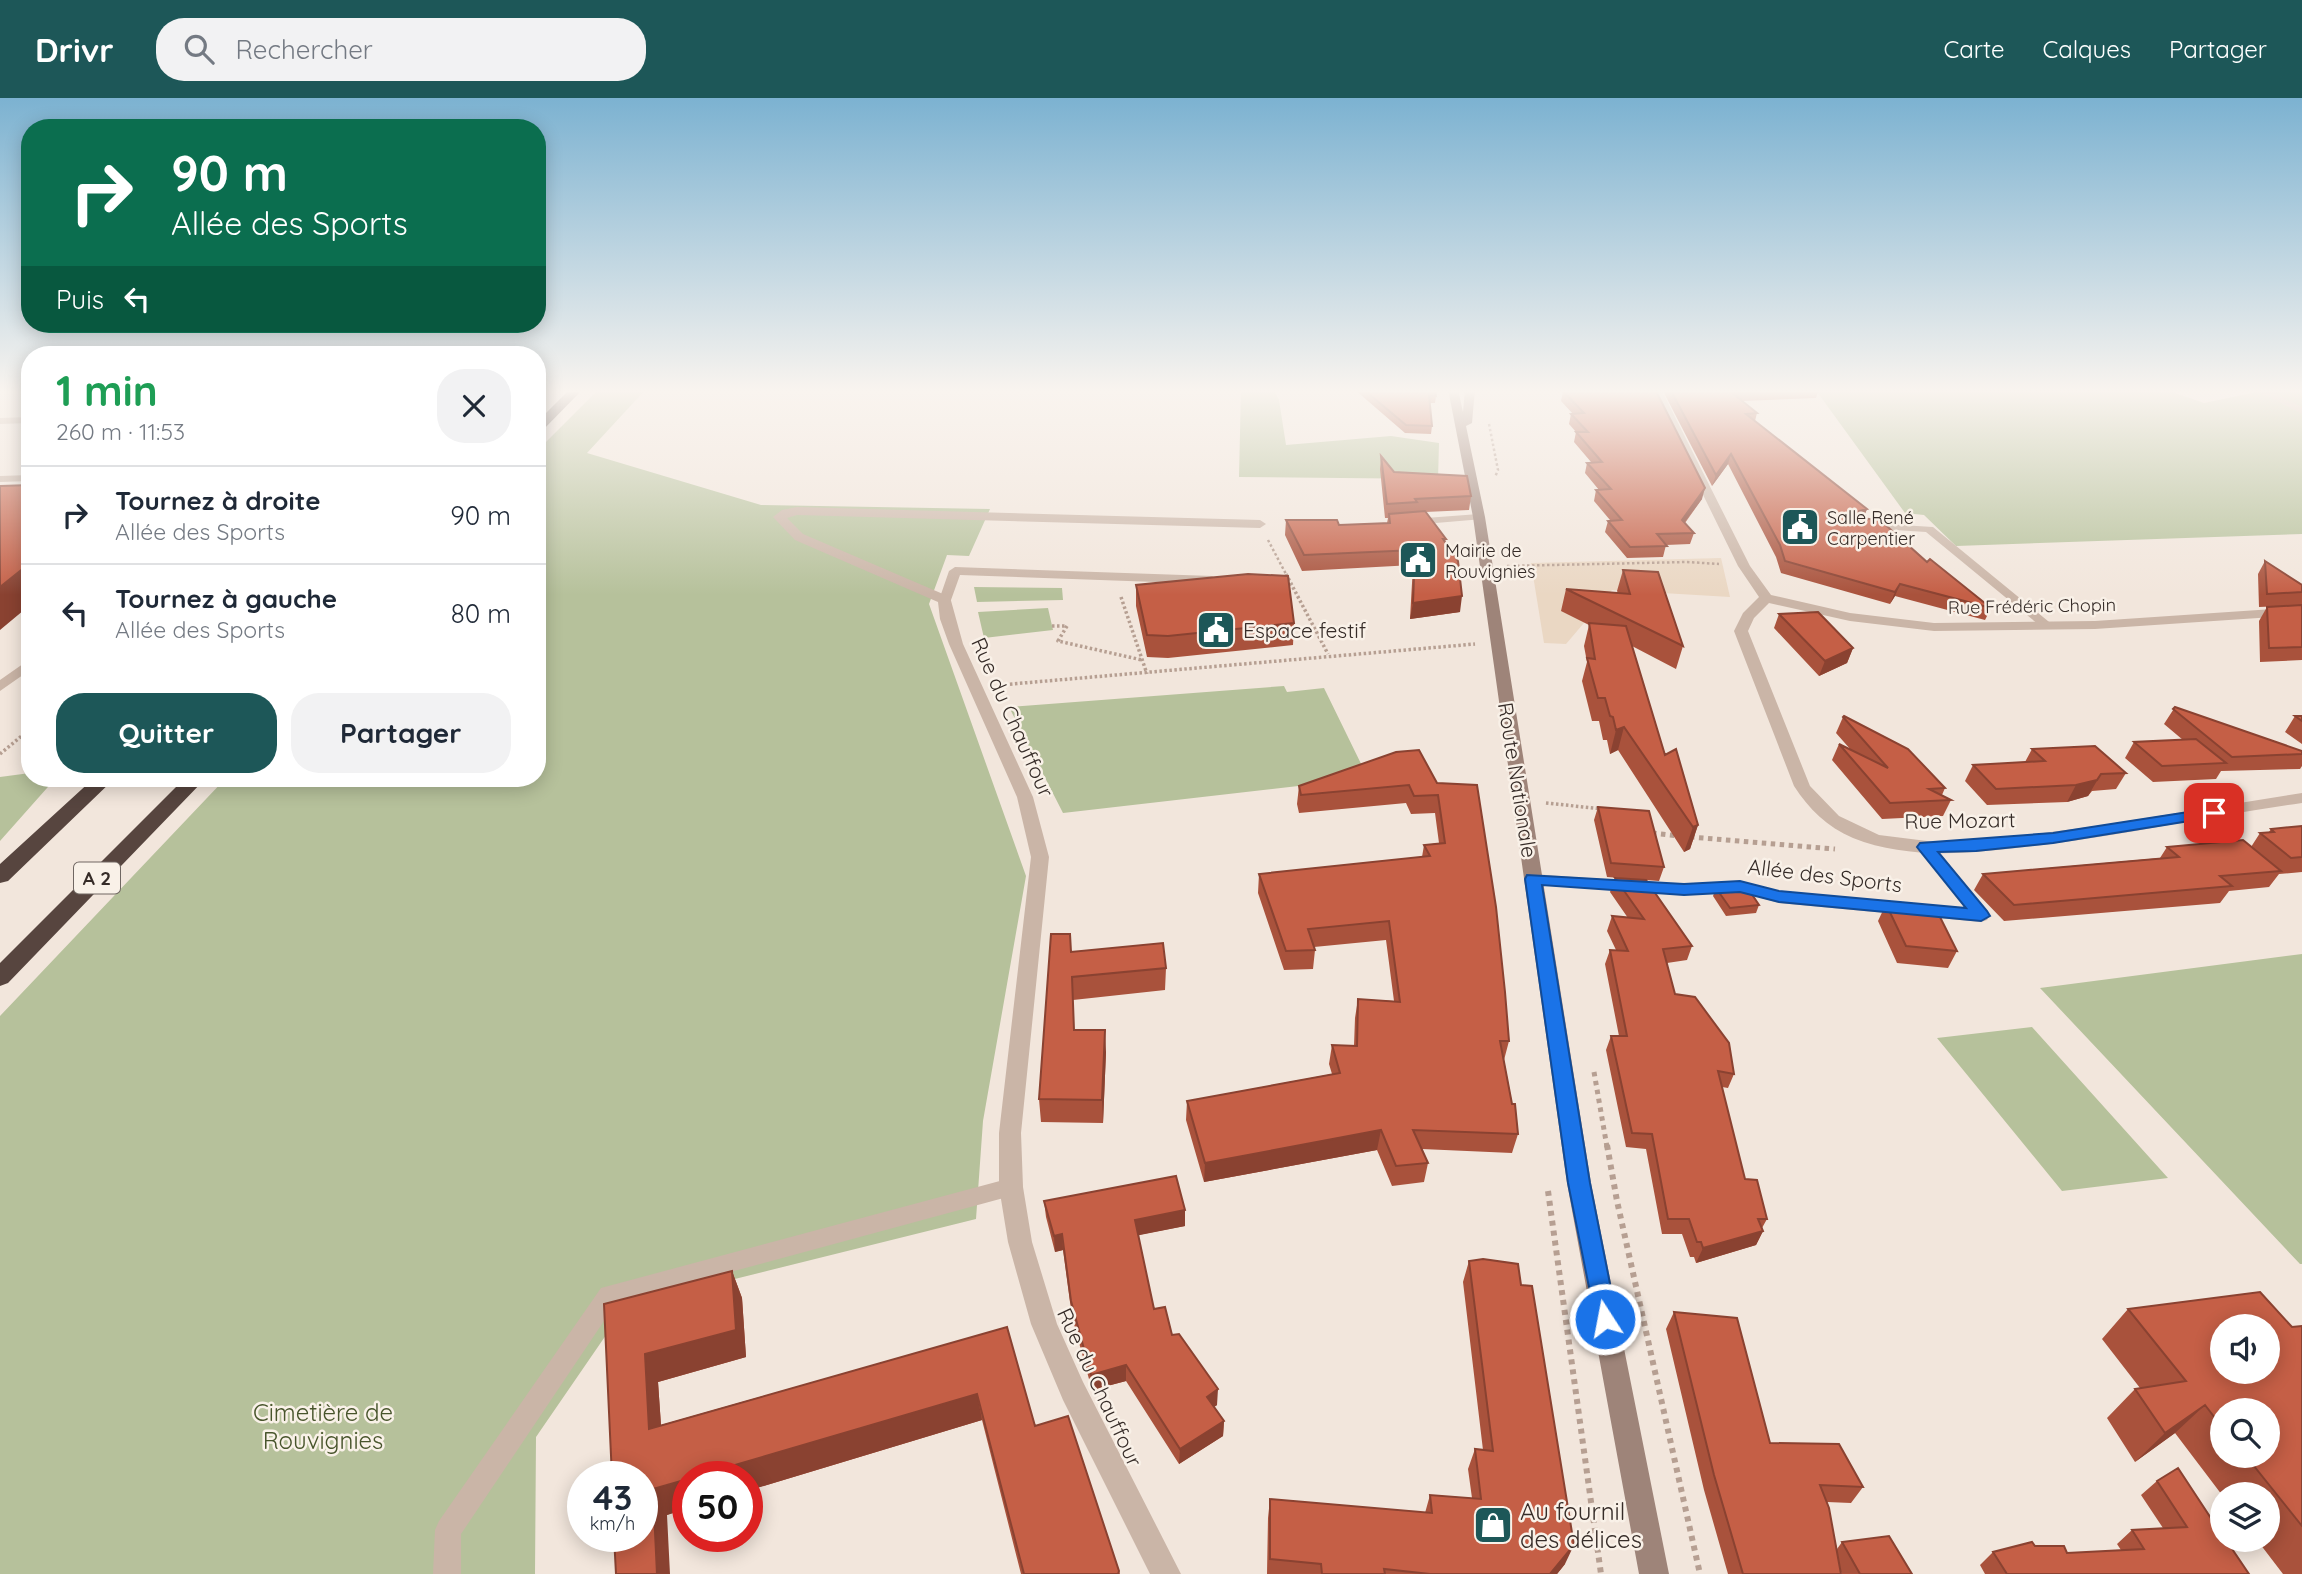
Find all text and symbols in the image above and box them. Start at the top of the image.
search box [156,18,646,81]
text: Drivr [35,29,114,70]
icon: search [180,30,218,68]
text: Rechercher [236,33,373,66]
text: Carte [1943,34,2005,64]
text: Calques [2043,34,2131,64]
text: Partager [2169,34,2267,64]
text: 90 m [171,142,288,203]
icon: right [56,147,147,238]
text: Allée des Sports [171,203,408,243]
icon: left [118,280,156,318]
text: Puis [56,283,104,316]
text: 1 min [56,364,158,417]
button: close [437,369,511,443]
text: 260 m · 11:53 [56,417,185,446]
text: Tournez à droite [115,484,320,517]
icon: right [56,496,94,534]
text: 90 m [450,499,511,532]
public building icon: Salle René Carpentier [1779,506,1821,548]
place label: Salle René Carpentier [1827,506,1915,550]
text: Allée des Sports [115,517,285,546]
public building icon: Mairie de Rouvignies [1397,539,1439,581]
place label: Mairie de Rouvignies [1445,539,1536,583]
text: Tournez à gauche [115,582,337,615]
street label: Rue Frédéric Chopin [1948,593,2116,619]
icon: left [56,594,94,632]
text: 80 m [451,597,511,630]
public building icon: Espace festif [1195,609,1237,651]
text: Allée des Sports [115,615,285,644]
place label: Espace festif [1243,617,1367,643]
street label: Rue du Chauffour [966,633,1060,801]
button: Quitter [56,693,277,773]
button: Partager [291,693,511,773]
street label: Route Nationale [1493,700,1543,860]
pin [2184,783,2244,843]
icon: arrive [2195,794,2233,832]
street label: Rue Mozart [1904,806,2016,834]
street label: Allée des Sports [1746,853,1904,897]
road number: A 2 [74,862,120,894]
position arrow [1568,1282,1642,1356]
street label: Rue du Chauffour [1052,1304,1148,1470]
map controls [2210,1314,2280,1552]
button: sound [2210,1314,2280,1384]
park label: Cimetière de Rouvignies [253,1397,393,1455]
button: search [2210,1398,2280,1468]
speed limit sign: 50 [672,1461,763,1552]
text: 43 [593,1475,632,1519]
button: layers [2210,1482,2280,1552]
place label: Au fournil des délices [1520,1496,1642,1554]
shop icon: Au fournil des délices [1472,1504,1514,1546]
text: km/h [590,1512,635,1535]

